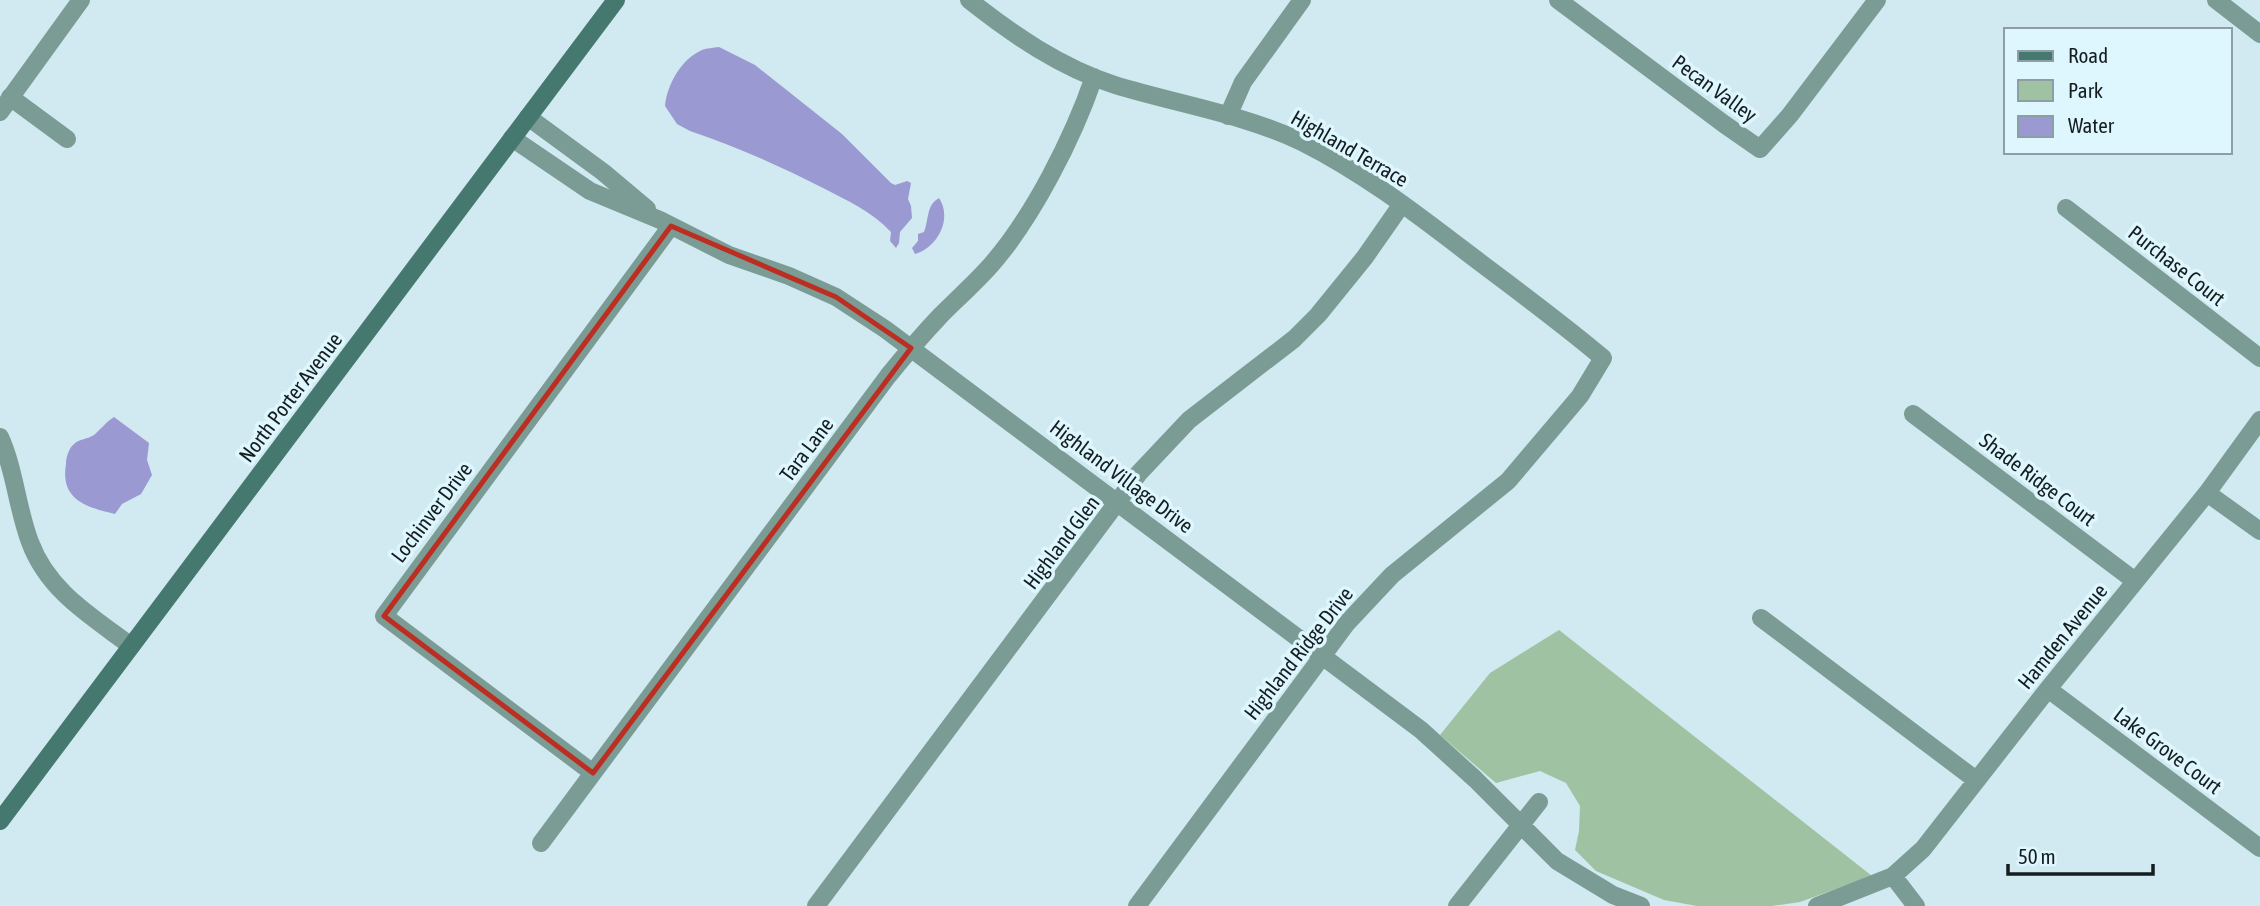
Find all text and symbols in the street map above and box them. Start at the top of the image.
legend [2004,28,2232,154]
text: Road [2068,43,2108,67]
street label: Pecan Valley [1668,49,1762,127]
text: Park [2068,78,2103,102]
street label: Highland Terrace [1287,105,1413,191]
text: Water [2068,113,2115,137]
street label: Purchase Court [2124,220,2230,310]
street label: North Porter Avenue [234,328,346,466]
street label: Tara Lane [774,412,838,486]
street label: Highland Village Drive [1046,415,1198,537]
street label: Shade Ridge Court [1975,428,2101,530]
street label: Lochinver Drive [386,457,476,567]
street label: Highland Glen [1018,491,1104,593]
street label: Hamden Avenue [2012,579,2112,693]
street label: Highland Ridge Drive [1239,582,1357,724]
street label: Lake Grove Court [2109,702,2227,798]
scale bar [2008,832,2153,876]
text: 50 m [2018,844,2056,868]

